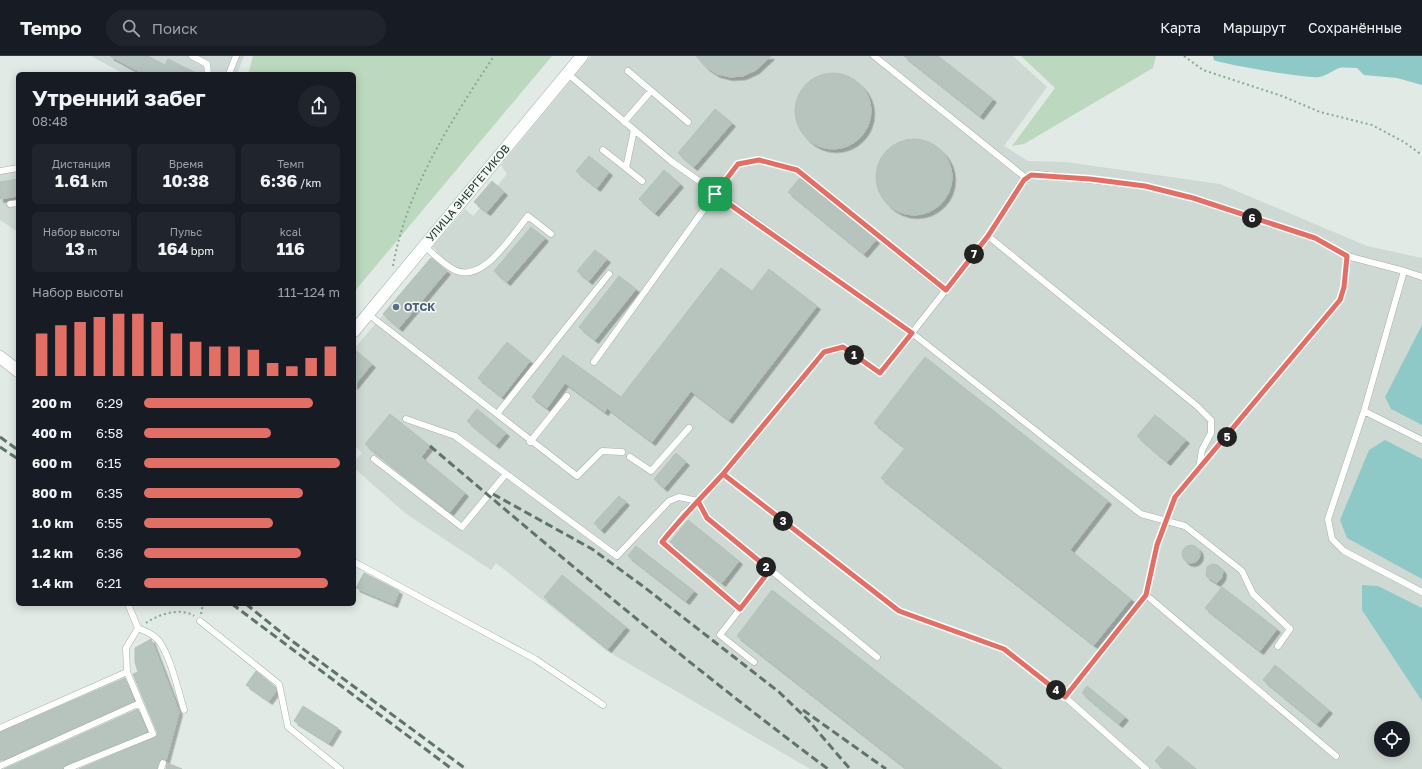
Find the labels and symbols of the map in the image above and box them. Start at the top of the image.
street label: УЛИЦА ЭНЕРГЕТИКОВ [423,141,512,244]
pin [698,177,732,211]
pin: 6 [1242,208,1262,228]
pin: 7 [964,244,984,264]
place label: ОТСК [404,300,435,313]
marker: ОТСК [391,302,401,312]
pin: 1 [844,345,864,365]
pin: 5 [1217,427,1237,447]
pin: 3 [773,511,793,531]
pin: 2 [756,557,776,577]
pin: 4 [1046,680,1066,700]

